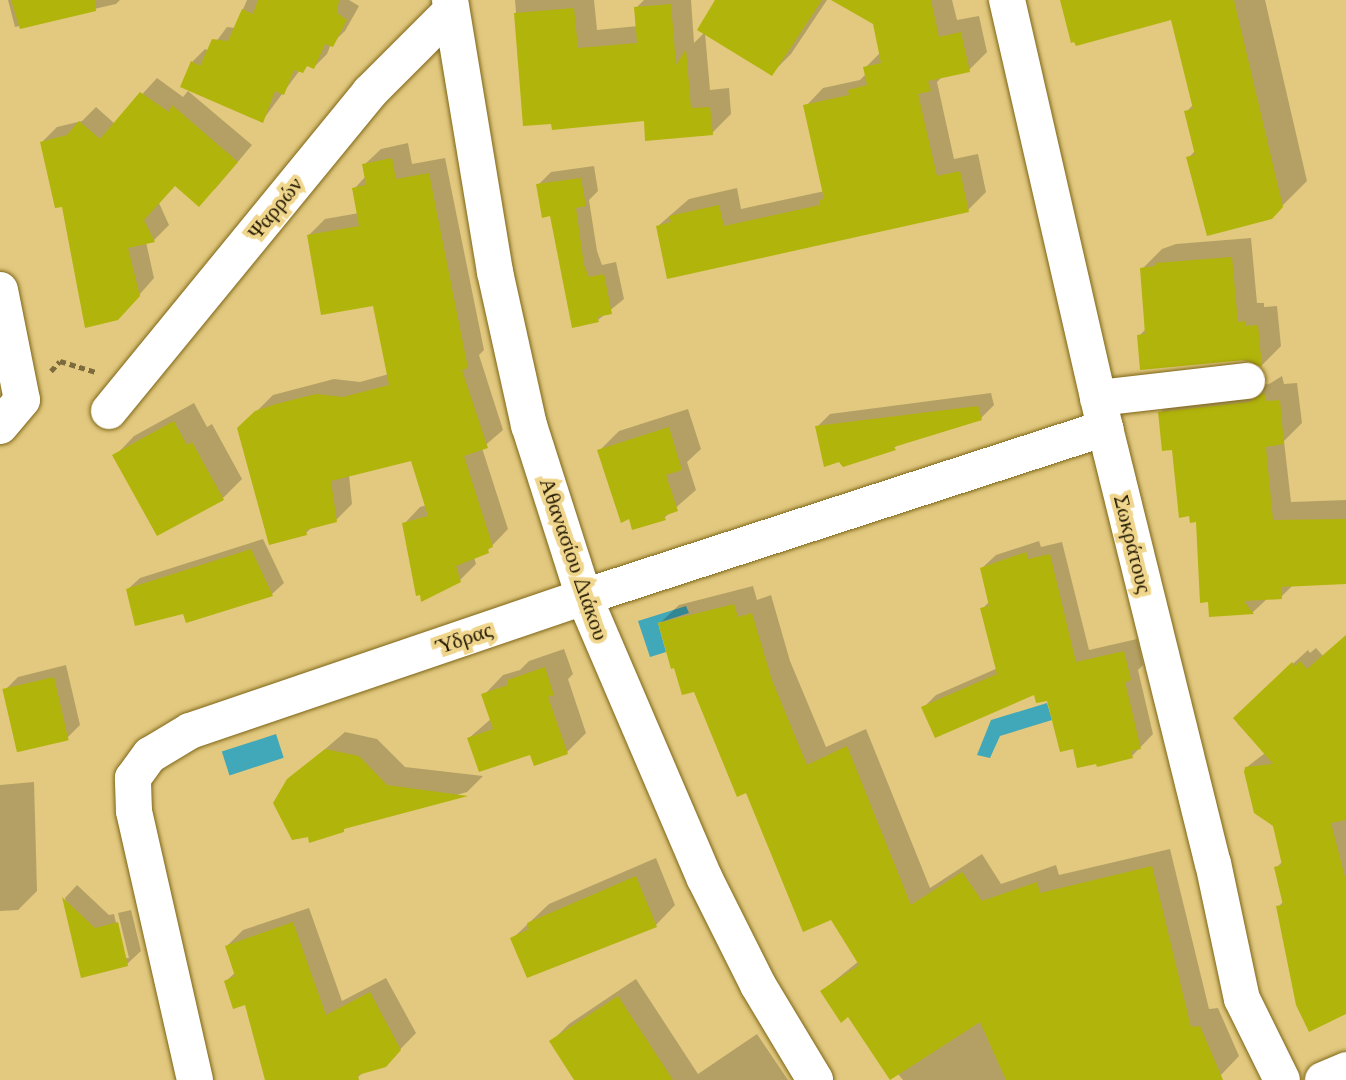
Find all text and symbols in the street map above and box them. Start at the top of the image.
street label: Ψαρρών [242,171,308,245]
street label: Αθανασίου Διάκου [534,474,614,644]
street label: Σωκράτους [1108,492,1158,596]
street label: Ύδρας [432,616,496,660]

